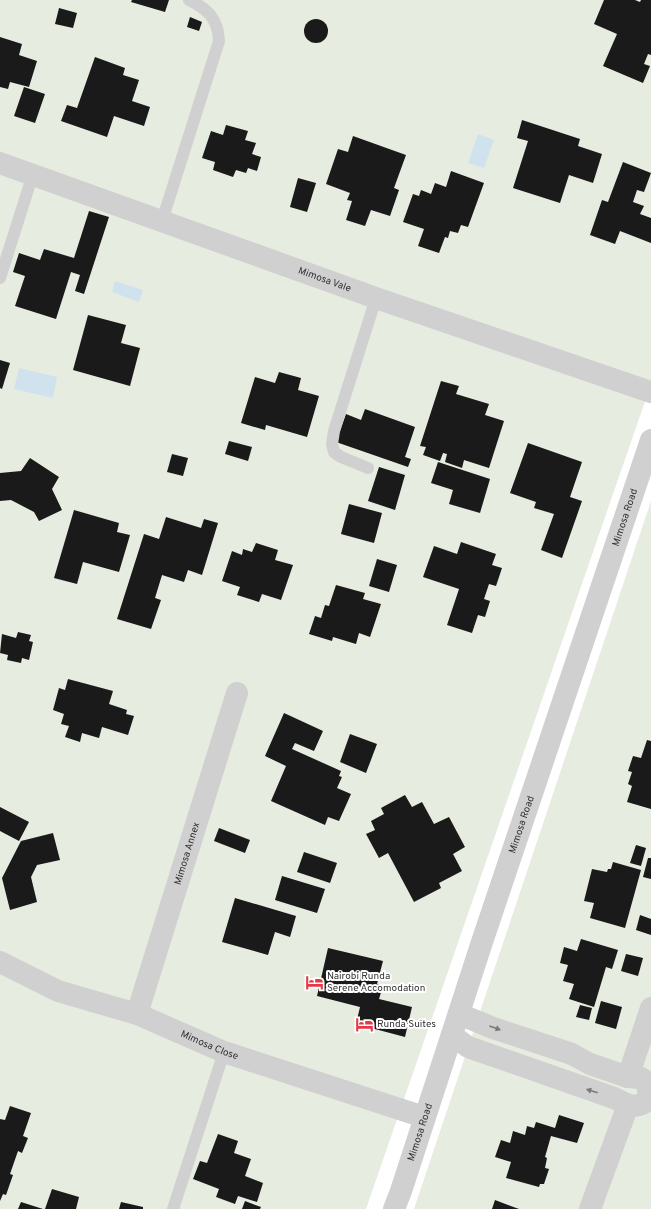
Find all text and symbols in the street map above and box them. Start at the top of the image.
street label: Mimosa Vale [296,264,353,295]
street label: Mimosa Road [609,487,641,548]
street label: Mimosa Road [506,794,537,855]
street label: Mimosa Annex [171,821,203,887]
place label: Nairobi Runda Serene Accomodation [327,970,425,995]
hotel icon: Nairobi Runda Serene Accomodation [304,972,324,992]
hotel icon: Runda Suites [354,1014,374,1034]
place label: Runda Suites [377,1018,436,1031]
one-way arrow [489,1026,501,1032]
street label: Mimosa Close [178,1027,240,1063]
one-way arrow [585,1088,597,1094]
street label: Mimosa Road [405,1102,436,1163]

